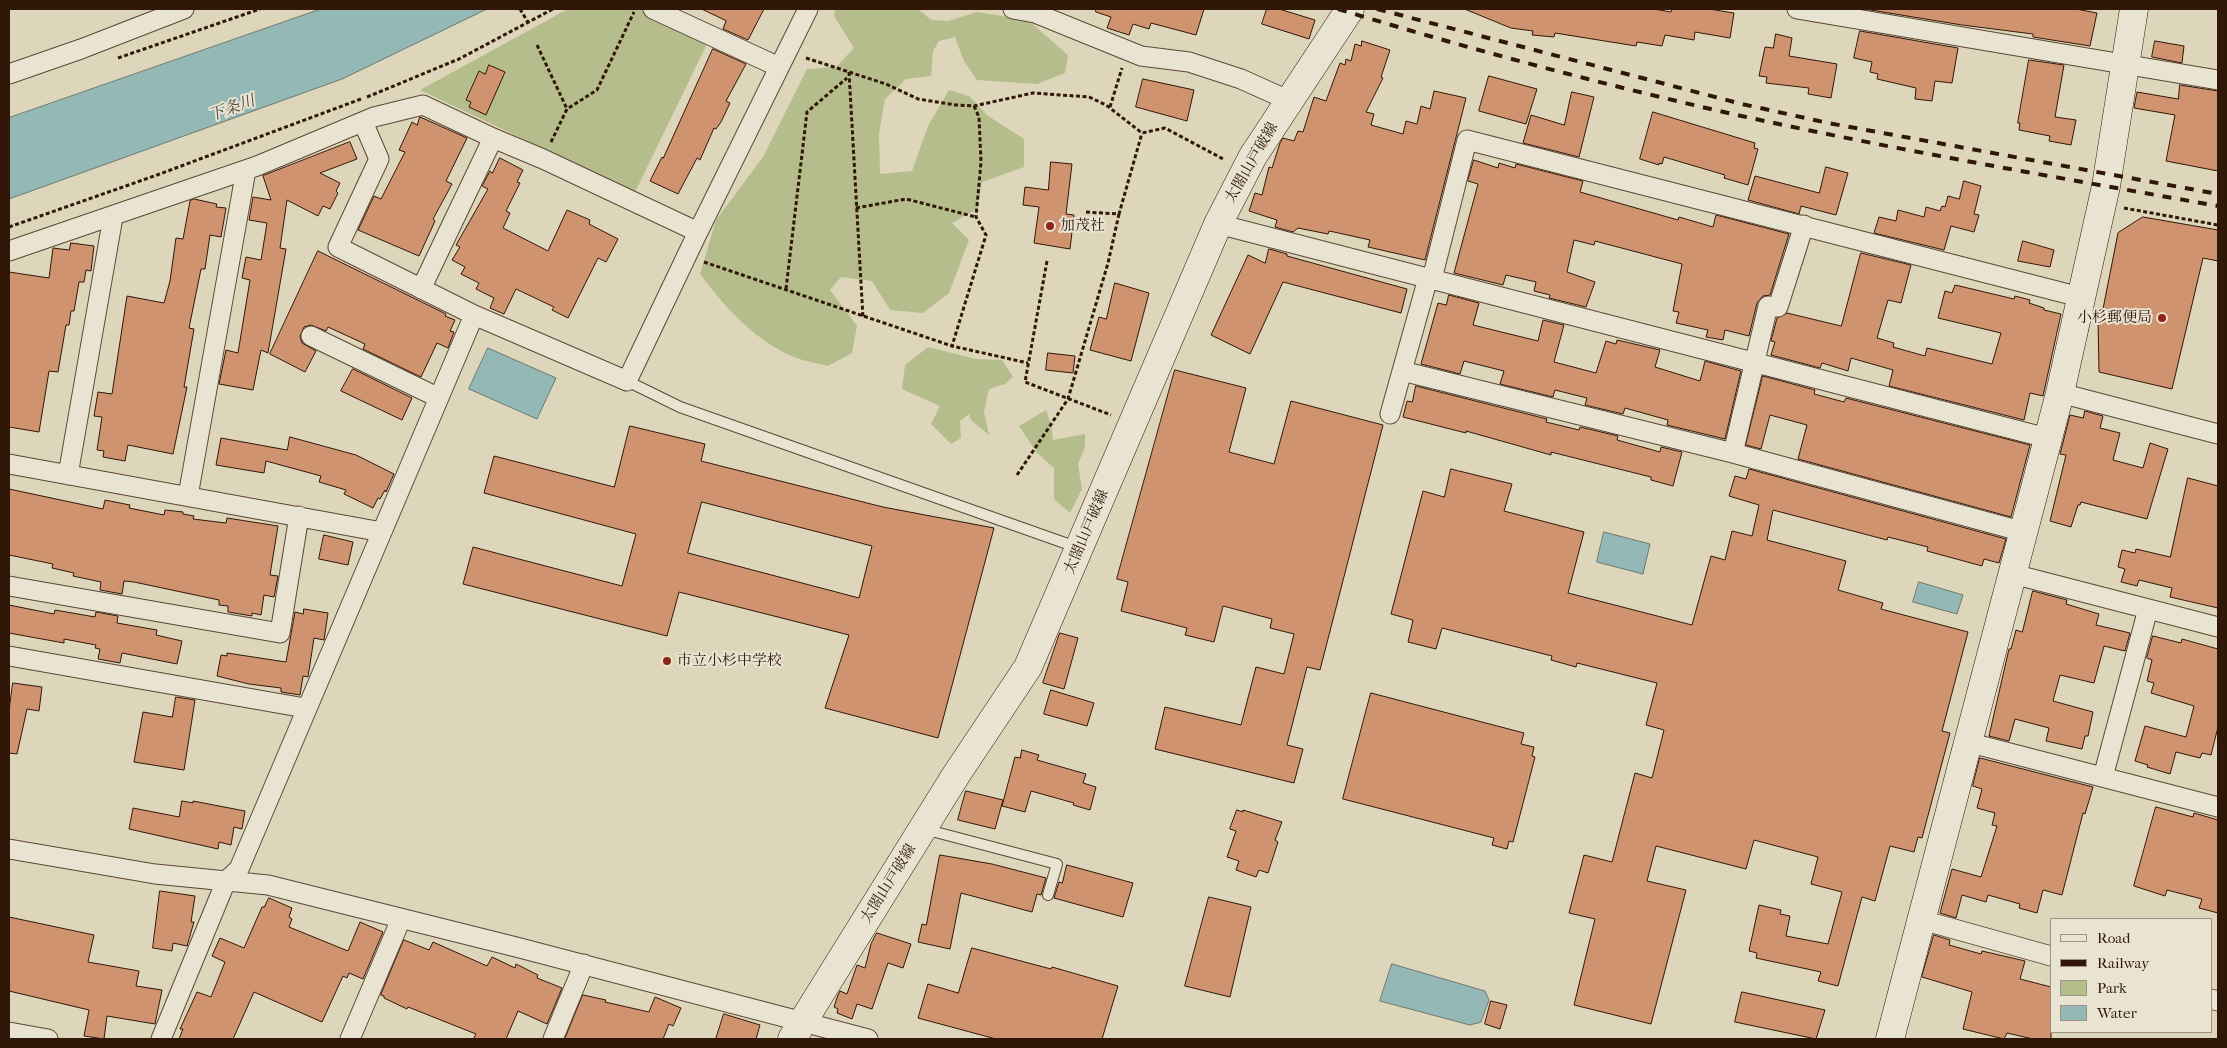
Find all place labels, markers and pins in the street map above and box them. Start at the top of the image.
place label: 加茂社 [1060,217,1105,235]
marker: 加茂社 [1044,220,1056,232]
place label: 小杉郵便局 [2077,309,2152,327]
marker: 小杉郵便局 [2156,312,2168,324]
place label: 市立小杉中学校 [677,652,782,670]
marker: 市立小杉中学校 [661,655,673,667]

